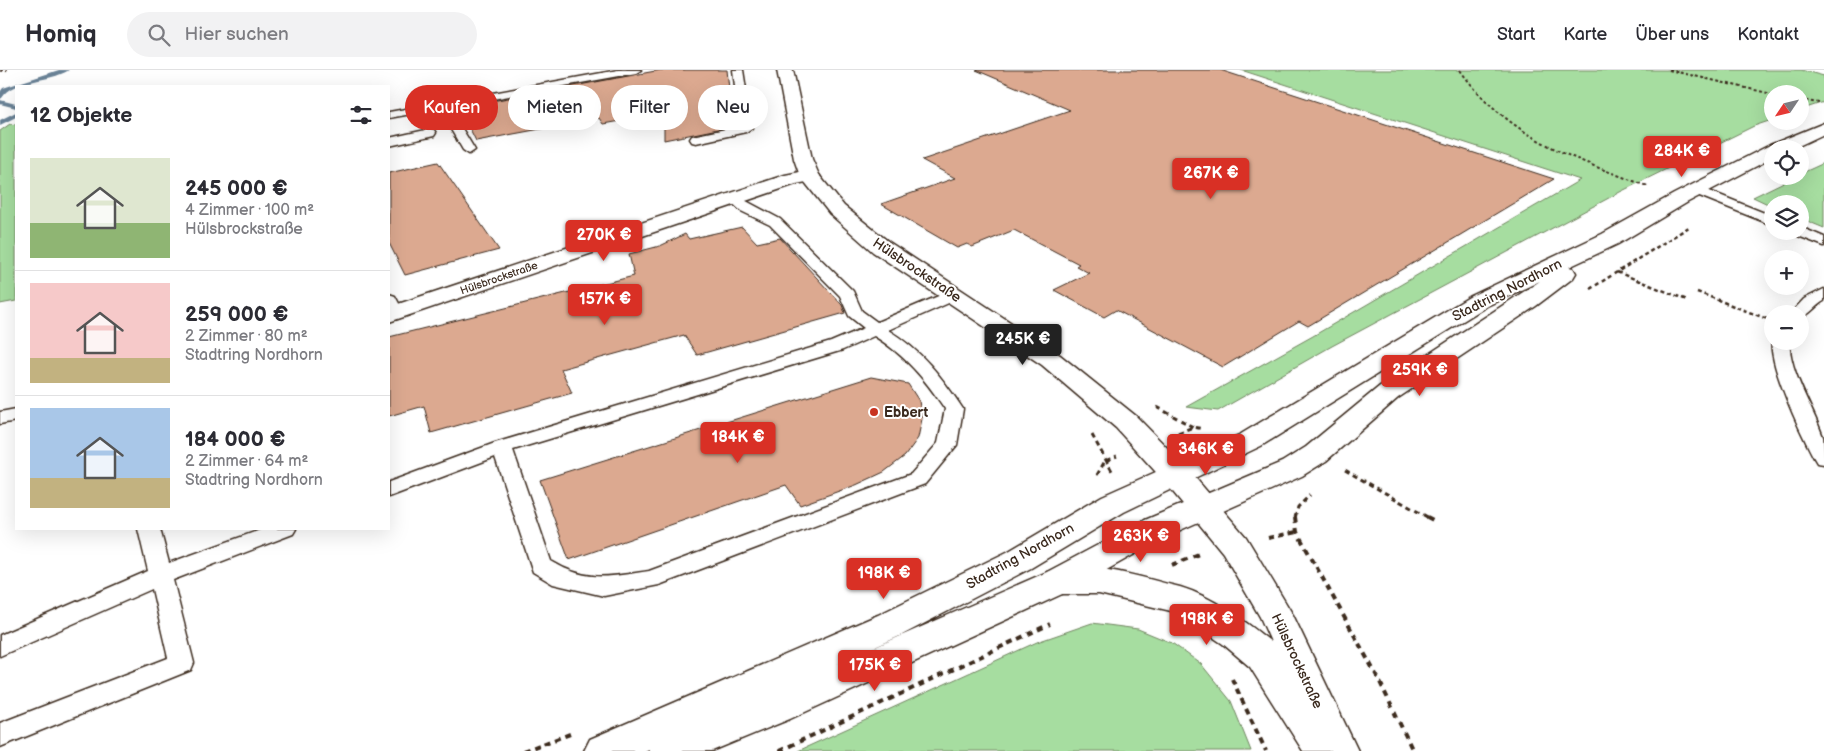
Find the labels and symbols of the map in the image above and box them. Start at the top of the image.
north arrow [1764,85,1809,130]
pin: 284K € [1641,136,1723,178]
pin: 267K € [1170,158,1252,200]
pin: 270K € [563,220,645,262]
street label: Hülsbrockstraße [869,234,965,306]
street label: Stadtring Nordhorn [1449,255,1565,325]
street label: Hülsbrockstraße [459,259,540,297]
pin: 157K € [564,284,646,326]
pin: 245K € [982,324,1064,366]
pin: 259K € [1379,354,1461,397]
place label: Ebbert [884,404,928,421]
marker: Ebbert [868,406,880,418]
pin: 184K € [697,422,779,464]
pin: 346K € [1165,434,1247,476]
street label: Stadtring Nordhorn [963,519,1077,593]
pin: 263K € [1100,520,1182,563]
pin: 198K € [843,558,925,600]
pin: 198K € [1166,604,1248,646]
street label: Hülsbrockstraße [1268,611,1326,711]
pin: 175K € [834,650,916,692]

